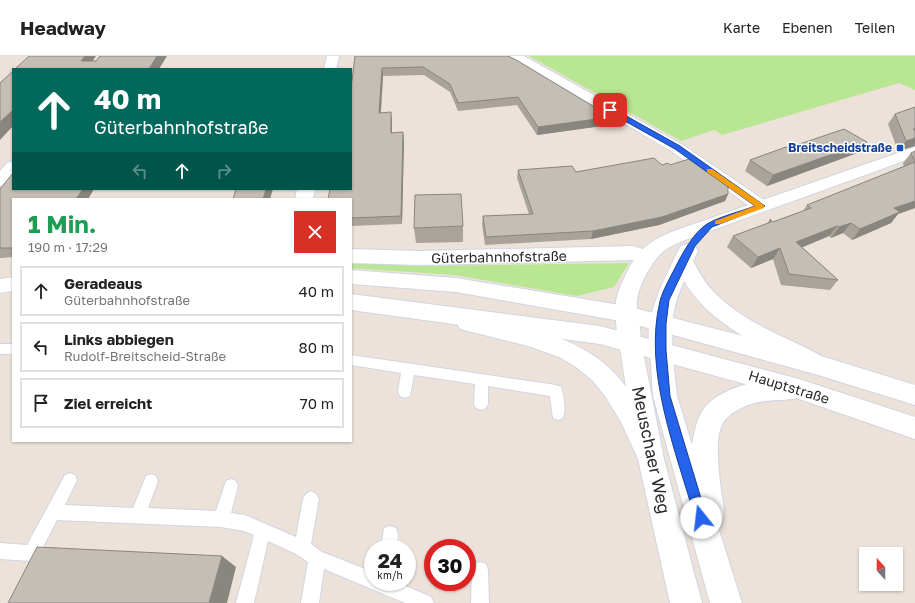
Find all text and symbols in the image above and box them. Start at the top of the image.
text: Headway [20,16,106,39]
text: Karte [723,19,760,36]
text: Ebenen [782,19,833,36]
text: Teilen [855,19,895,36]
text: 40 m [94,82,161,115]
icon: ahead [28,84,80,136]
pin [593,93,627,127]
icon: arrive [599,99,621,121]
text: Güterbahnhofstraße [94,116,269,138]
place label: Breitscheidstraße [788,140,892,155]
marker: Breitscheidstraße [895,143,905,153]
icon: left [129,160,151,182]
icon: ahead [171,160,193,182]
icon: right [213,160,235,182]
text: 1 Min. [28,209,97,238]
button: close [294,211,336,253]
text: 190 m · 17:29 [28,239,108,255]
street label: Güterbahnhofstraße [431,247,567,266]
text: Geradeaus [64,274,142,292]
icon: ahead [30,280,52,302]
text: 40 m [299,282,334,300]
text: Güterbahnhofstraße [64,292,190,308]
text: Links abbiegen [64,330,174,348]
icon: left [30,336,52,358]
text: 80 m [299,338,334,356]
text: Rudolf-Breitscheid-Straße [64,348,226,364]
street label: Hauptstraße [747,366,832,407]
street label: Meuschaer Weg [628,384,675,516]
icon: arrive [30,392,52,414]
text: Ziel erreicht [64,394,152,412]
text: 70 m [300,394,334,412]
position arrow [680,497,722,539]
speed limit sign: 30 [424,539,476,591]
north arrow [859,547,903,591]
map controls [859,547,903,591]
text: 24 [378,548,402,572]
text: km/h [377,569,403,581]

